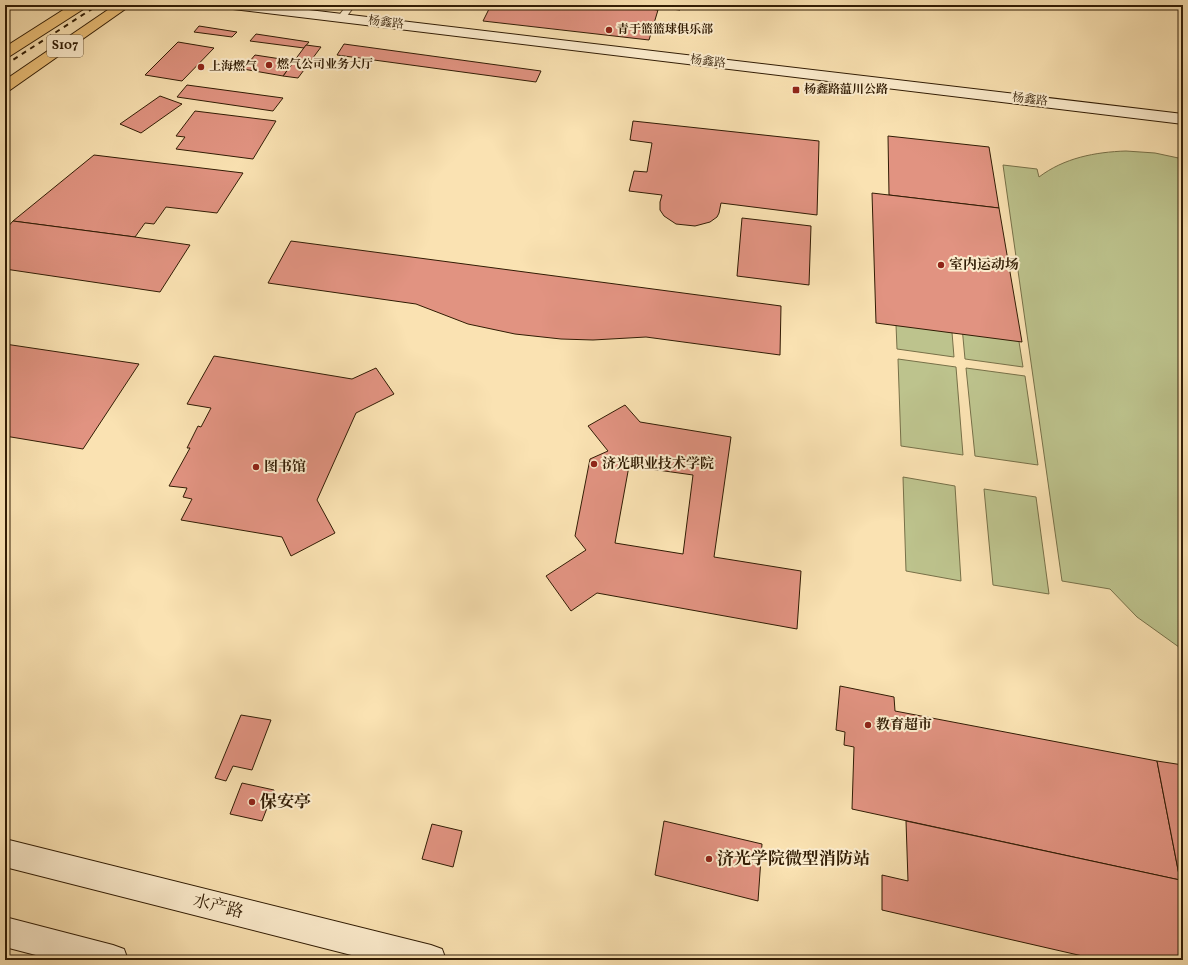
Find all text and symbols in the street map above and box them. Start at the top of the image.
street label: 杨鑫路 [367,13,405,33]
place label: 青于篮篮球俱乐部 [617,22,713,38]
marker: 青于篮篮球俱乐部 [604,25,614,35]
road number: S107 [47,35,83,57]
street label: 杨鑫路 [689,52,727,72]
place label: 燃气公司业务大厅 [277,57,373,73]
place label: 上海燃气 [209,59,257,75]
marker: 燃气公司业务大厅 [264,60,274,70]
marker: 上海燃气 [196,62,206,72]
place label: 杨鑫路蕰川公路 [804,82,888,98]
marker: 杨鑫路蕰川公路 [791,85,801,95]
street label: 杨鑫路 [1011,90,1049,110]
place label: 室内运动场 [949,256,1019,275]
marker: 室内运动场 [936,260,946,270]
place label: 济光职业技术学院 [602,455,714,474]
place label: 图书馆 [264,458,306,477]
marker: 济光职业技术学院 [589,459,599,469]
marker: 图书馆 [251,462,261,472]
place label: 教育超市 [876,716,932,735]
marker: 教育超市 [863,720,873,730]
place label: 保安亭 [260,791,311,814]
marker: 保安亭 [247,797,257,807]
place label: 济光学院微型消防站 [717,848,870,871]
marker: 济光学院微型消防站 [704,854,714,864]
street label: 水产路 [190,890,246,924]

